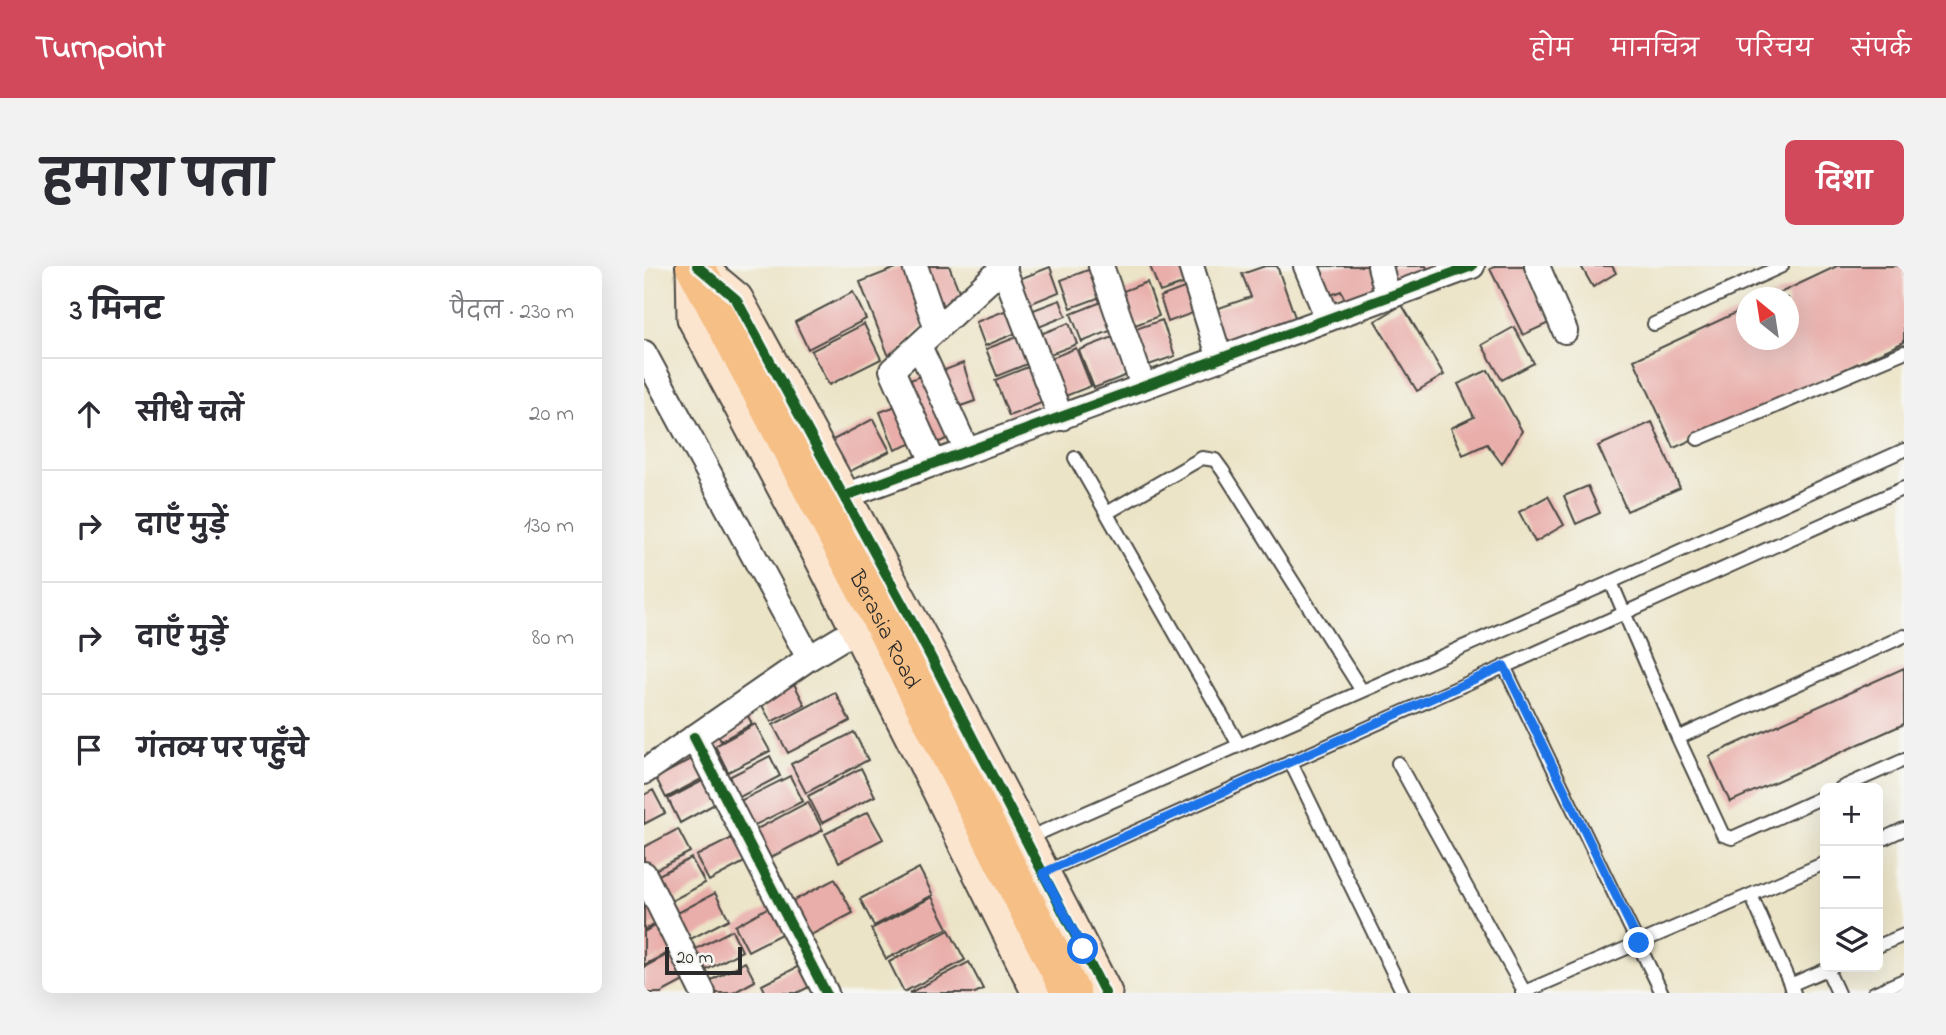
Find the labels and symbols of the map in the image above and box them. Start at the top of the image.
north arrow [1736,287,1799,350]
street label: Berasia Road [839,564,928,695]
route end [1623,927,1654,958]
route start [1067,933,1098,964]
scale bar [665,944,742,976]

